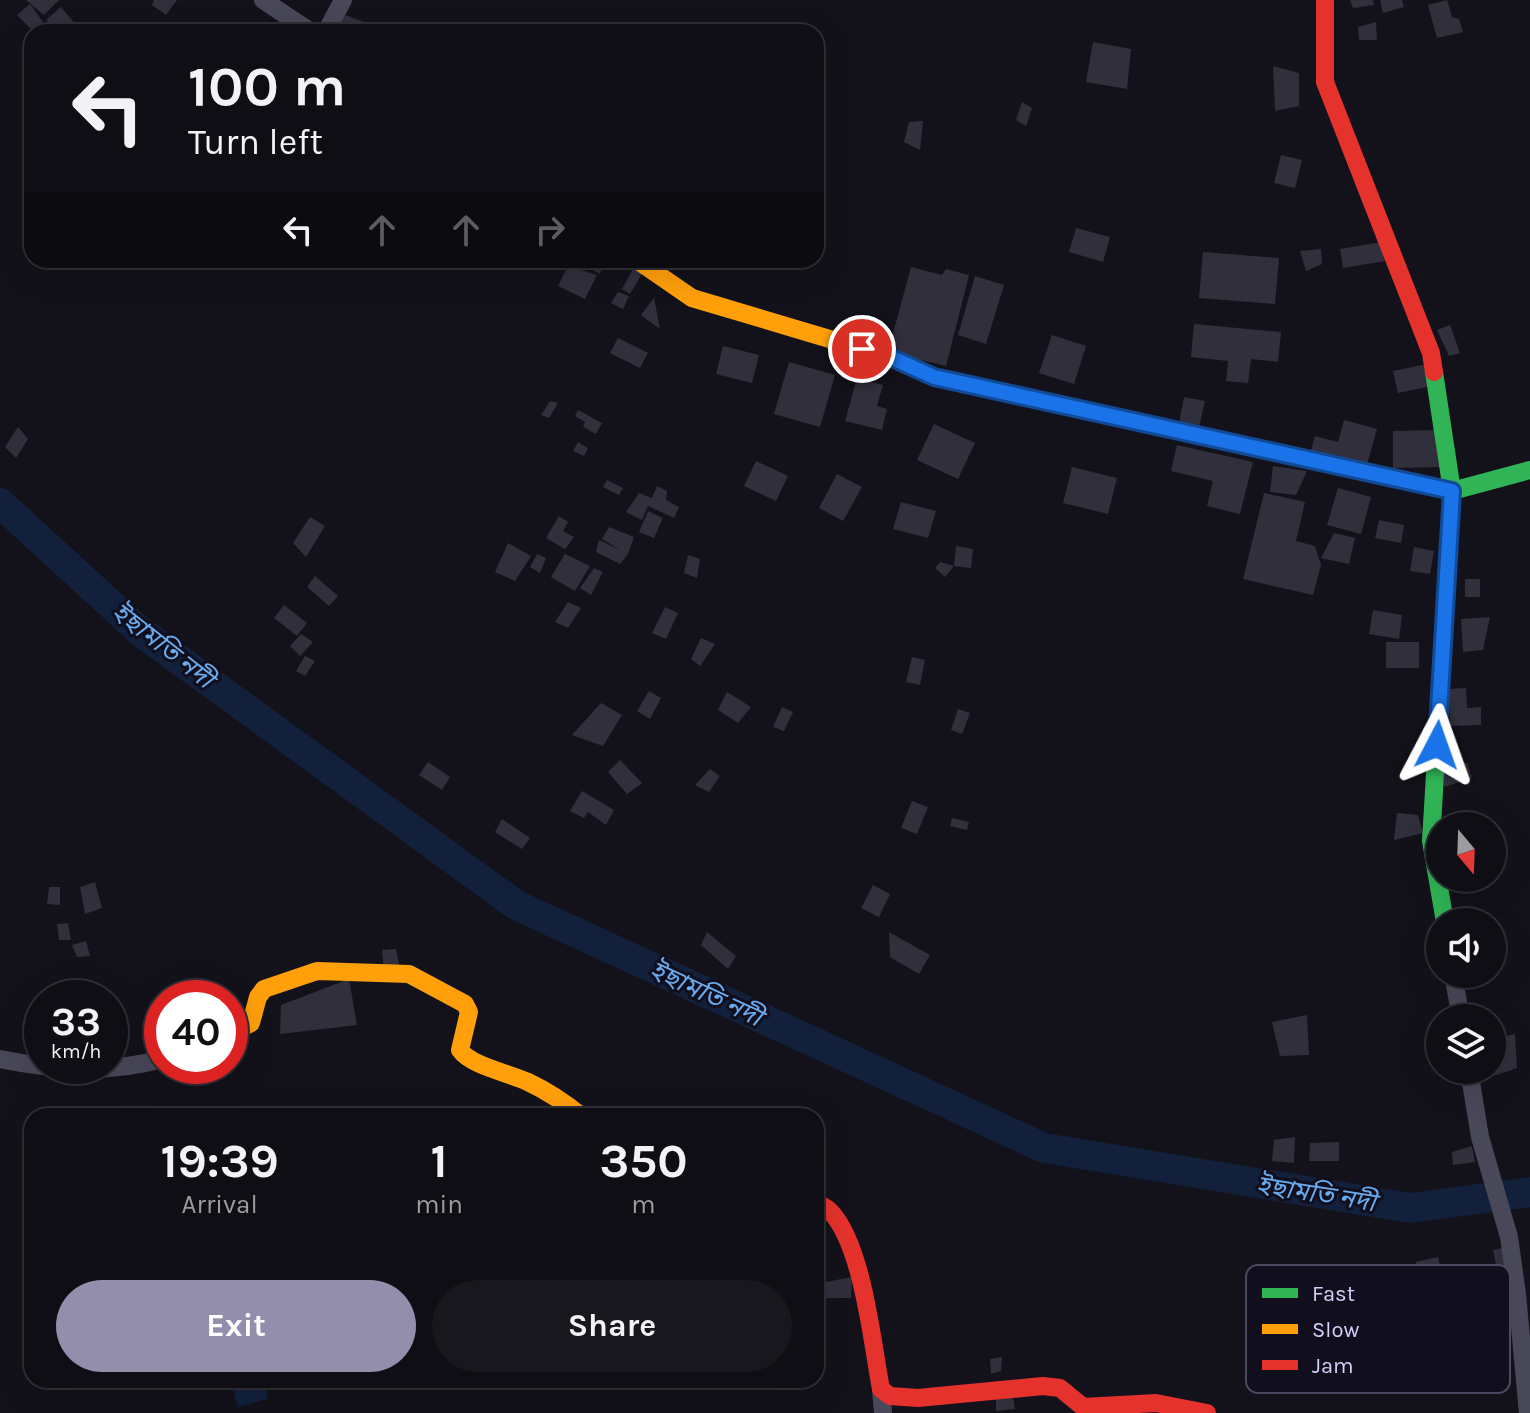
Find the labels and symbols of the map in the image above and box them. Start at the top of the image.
pin [828,315,896,383]
water label: ইছামতি নদী [106,596,224,698]
position arrow [1395,703,1479,787]
north arrow [1426,812,1506,892]
water label: ইছামতি নদী [645,954,771,1035]
speed limit sign: 40 [144,980,248,1084]
water label: ইছামতি নদী [1254,1169,1383,1219]
legend [1246,1265,1510,1393]
text: Fast [1312,1281,1355,1307]
text: Slow [1312,1317,1359,1343]
text: Jam [1312,1353,1354,1379]

